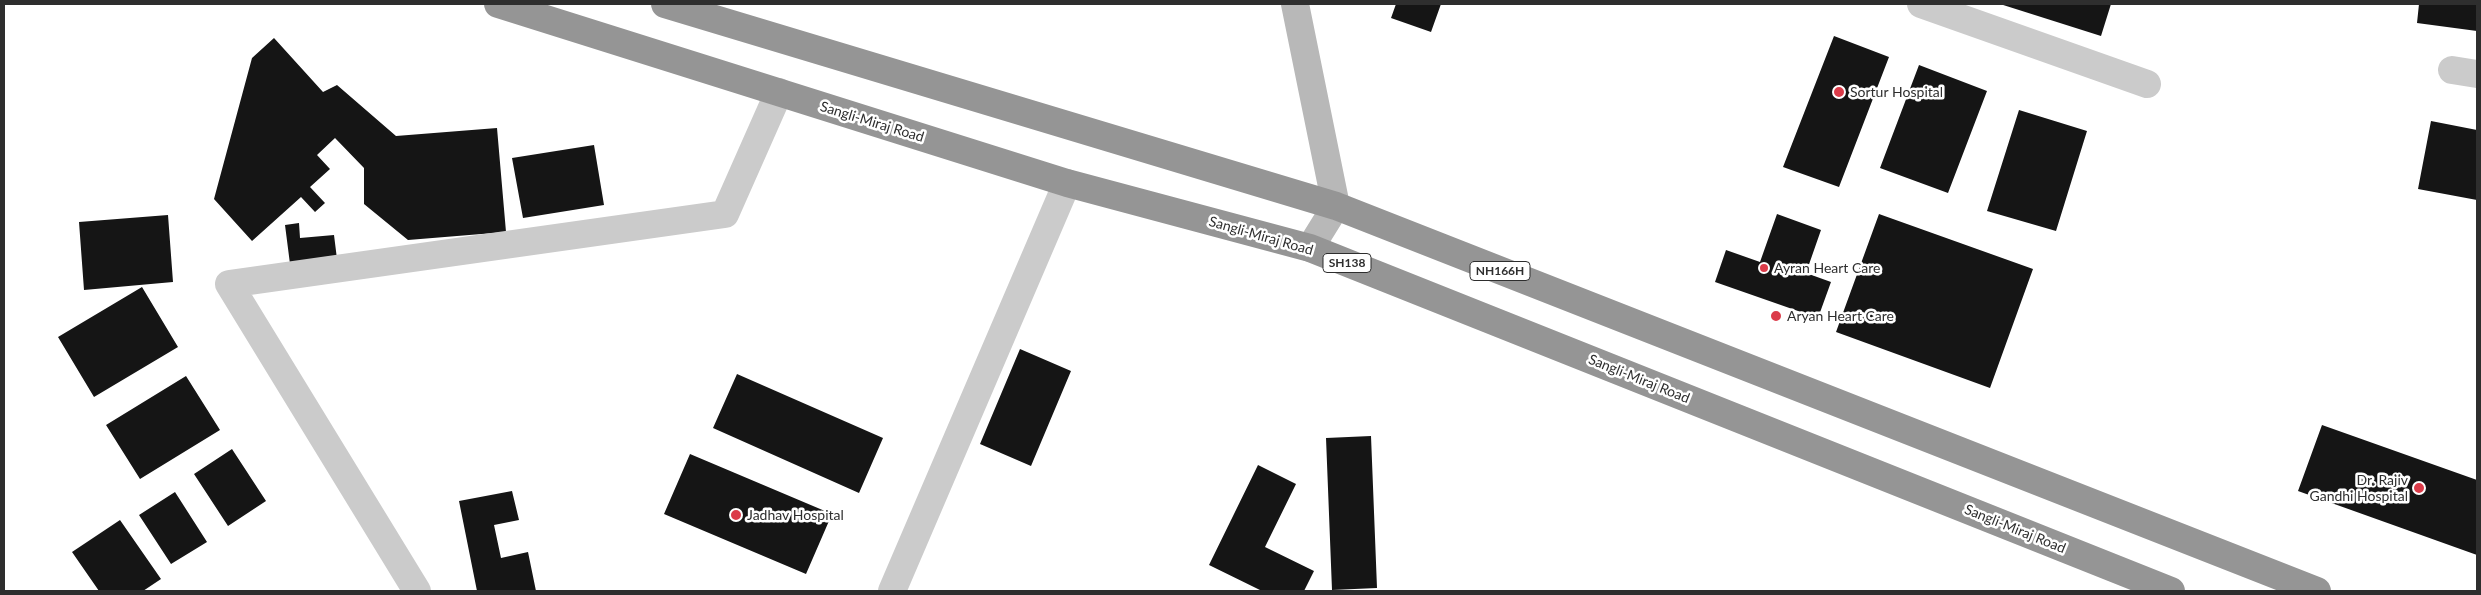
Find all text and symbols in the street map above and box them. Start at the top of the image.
place label: Sortur Hospital [1850,84,1943,100]
marker: Sortur Hospital [1832,85,1846,99]
street label: Sangli-Miraj Road [818,98,926,146]
street label: Sangli-Miraj Road [1207,213,1315,259]
road number: SH138 [1323,254,1371,272]
place label: Ayran Heart Care [1774,260,1880,276]
road number: NH166H [1470,262,1530,280]
marker: Ayran Heart Care [1758,262,1770,274]
place label: Aryan Heart Care [1787,308,1894,324]
marker: Aryan Heart Care [1769,309,1783,323]
street label: Sangli-Miraj Road [1586,351,1692,407]
place label: Dr. Rajiv Gandhi Hospital [2309,472,2408,504]
marker: Dr. Rajiv Gandhi Hospital [2412,481,2426,495]
street label: Sangli-Miraj Road [1962,501,2068,557]
place label: Jadhav Hospital [747,507,844,523]
marker: Jadhav Hospital [729,508,743,522]

